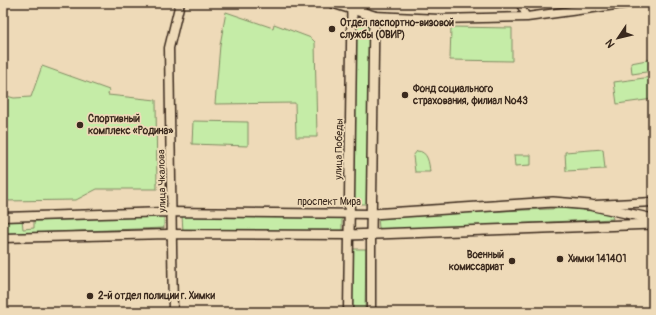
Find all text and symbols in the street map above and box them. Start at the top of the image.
place label: Отдел паспортно-визовой службы (ОВИР) [339,17,454,41]
north arrow [598,18,638,58]
marker: Отдел паспортно-визовой службы (ОВИР) [327,24,337,34]
text: N [602,36,618,50]
place label: Фонд социального страхования, филиал №43 [412,83,528,107]
marker: Фонд социального страхования, филиал №43 [400,90,410,100]
place label: Спортивный комплекс «Родина» [88,113,174,137]
street label: улица Победы [332,118,346,181]
marker: Спортивный комплекс «Родина» [75,120,85,130]
street label: улица Чкалова [155,149,169,214]
street label: проспект Мира [297,196,361,208]
place label: Военный комиссариат [449,249,505,273]
place label: Химки 141401 [568,253,626,265]
marker: Химки 141401 [555,254,565,264]
marker: Военный комиссариат [507,256,517,266]
place label: 2-й отдел полиции г. Химки [98,290,215,302]
marker: 2-й отдел полиции г. Химки [85,291,95,301]

